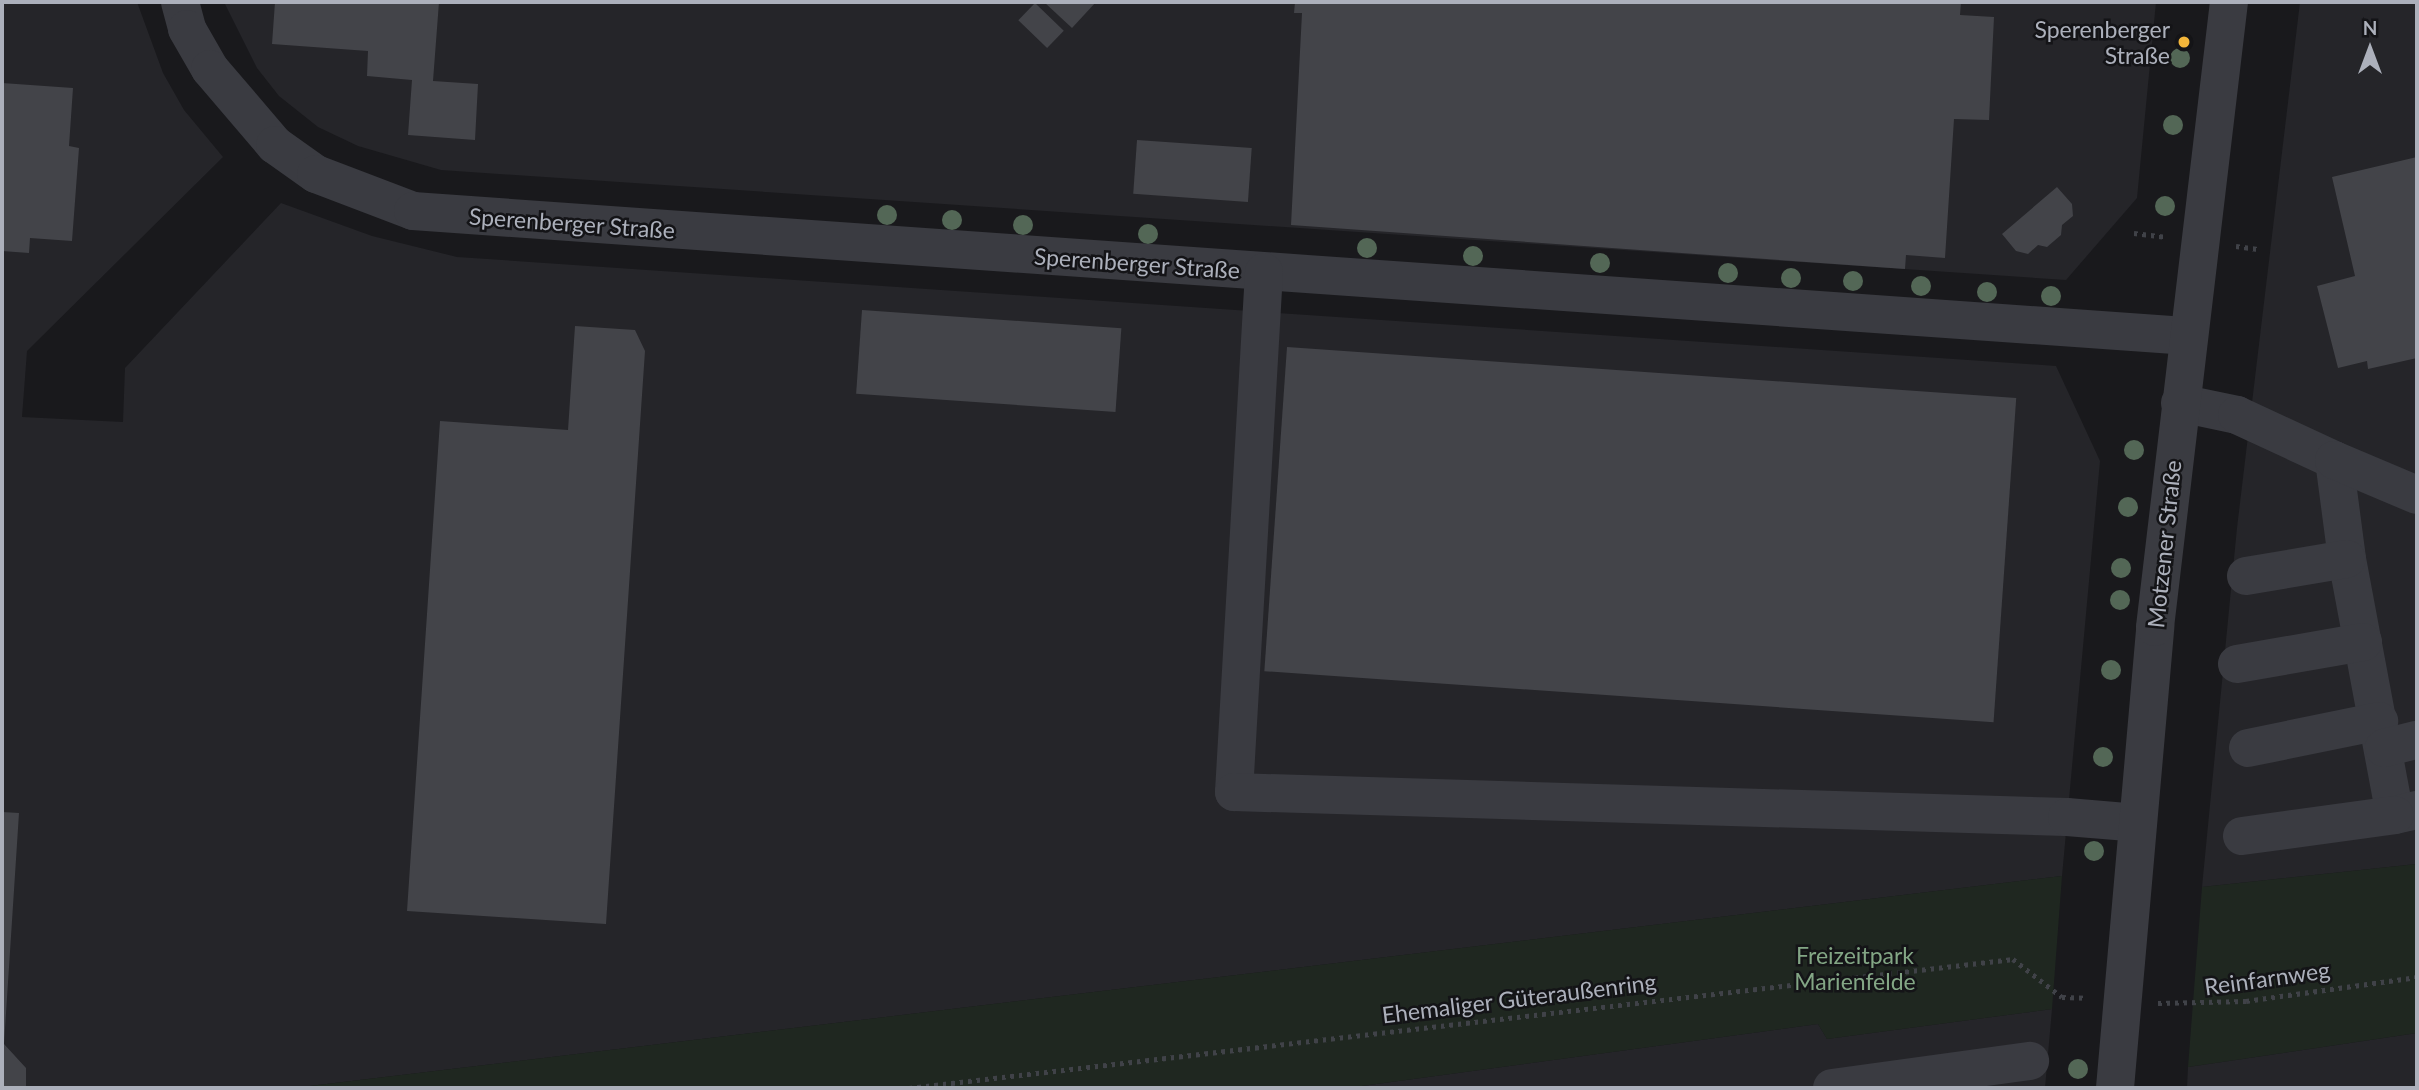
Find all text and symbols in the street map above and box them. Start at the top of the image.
north arrow [2335,14,2405,84]
place label: Sperenberger Straße [2034,15,2170,69]
text: N [2363,16,2377,39]
marker: Sperenberger Straße [2176,34,2192,50]
street label: Sperenberger Straße [468,202,676,244]
street label: Sperenberger Straße [1033,242,1241,284]
street label: Motzener Straße [2141,459,2187,629]
park label: Freizeitpark Marienfelde [1794,941,1916,995]
street label: Reinfarnweg [2202,956,2332,1000]
street label: Ehemaliger Güteraußenring [1380,967,1658,1029]

